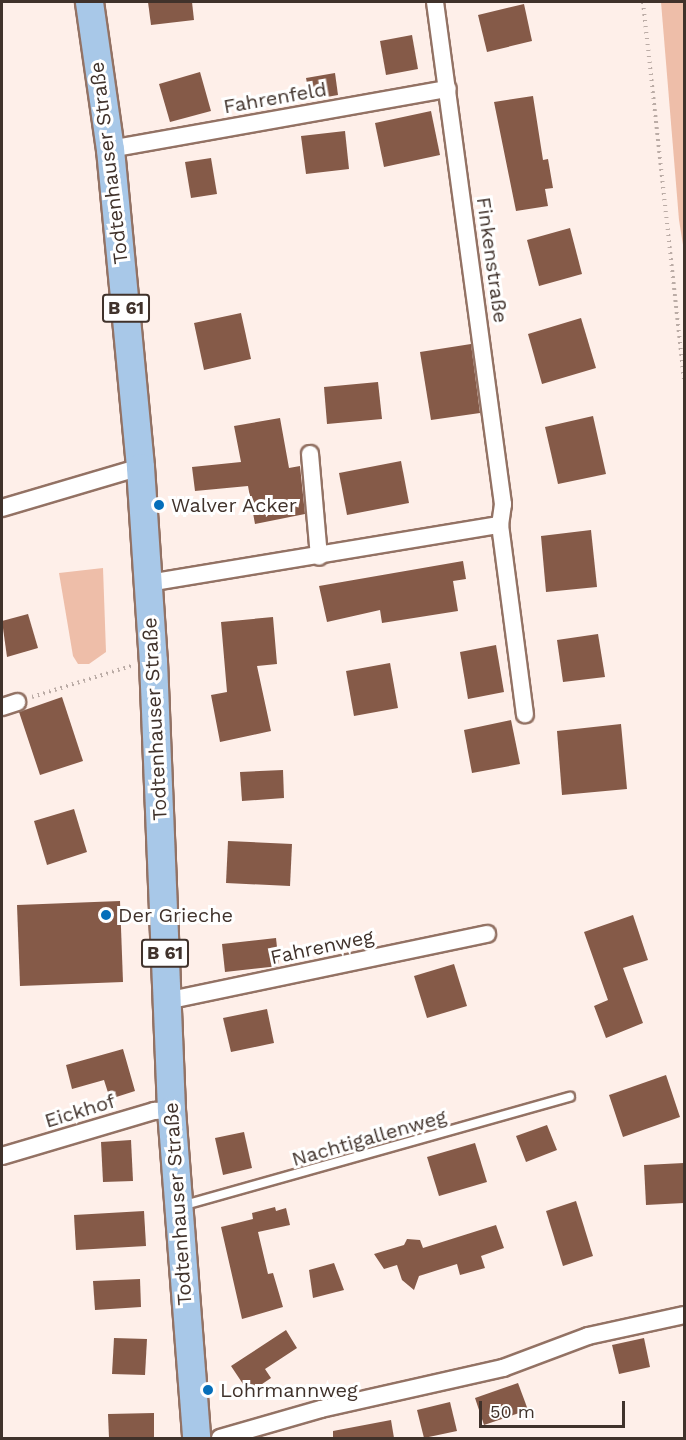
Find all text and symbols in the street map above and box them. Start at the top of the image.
street label: Todtenhauser Straße [85,60,133,266]
street label: Fahrenfeld [222,77,328,119]
street label: Finkenstraße [471,196,513,324]
road number: B 61 [102,293,150,323]
place label: Walver Acker [171,493,298,517]
marker: Walver Acker [152,498,166,512]
street label: Todtenhauser Straße [138,616,172,822]
place label: Der Grieche [118,903,234,927]
marker: Der Grieche [99,908,113,922]
street label: Fahrenweg [268,924,376,970]
road number: B 61 [141,938,189,968]
street label: Eickhof [42,1089,118,1133]
street label: Todtenhauser Straße [159,1101,197,1307]
street label: Nachtigallenweg [289,1104,449,1172]
place label: Lohrmannweg [220,1378,358,1402]
marker: Lohrmannweg [201,1383,215,1397]
scale bar [482,1389,628,1427]
text: 50 m [490,1401,535,1422]

